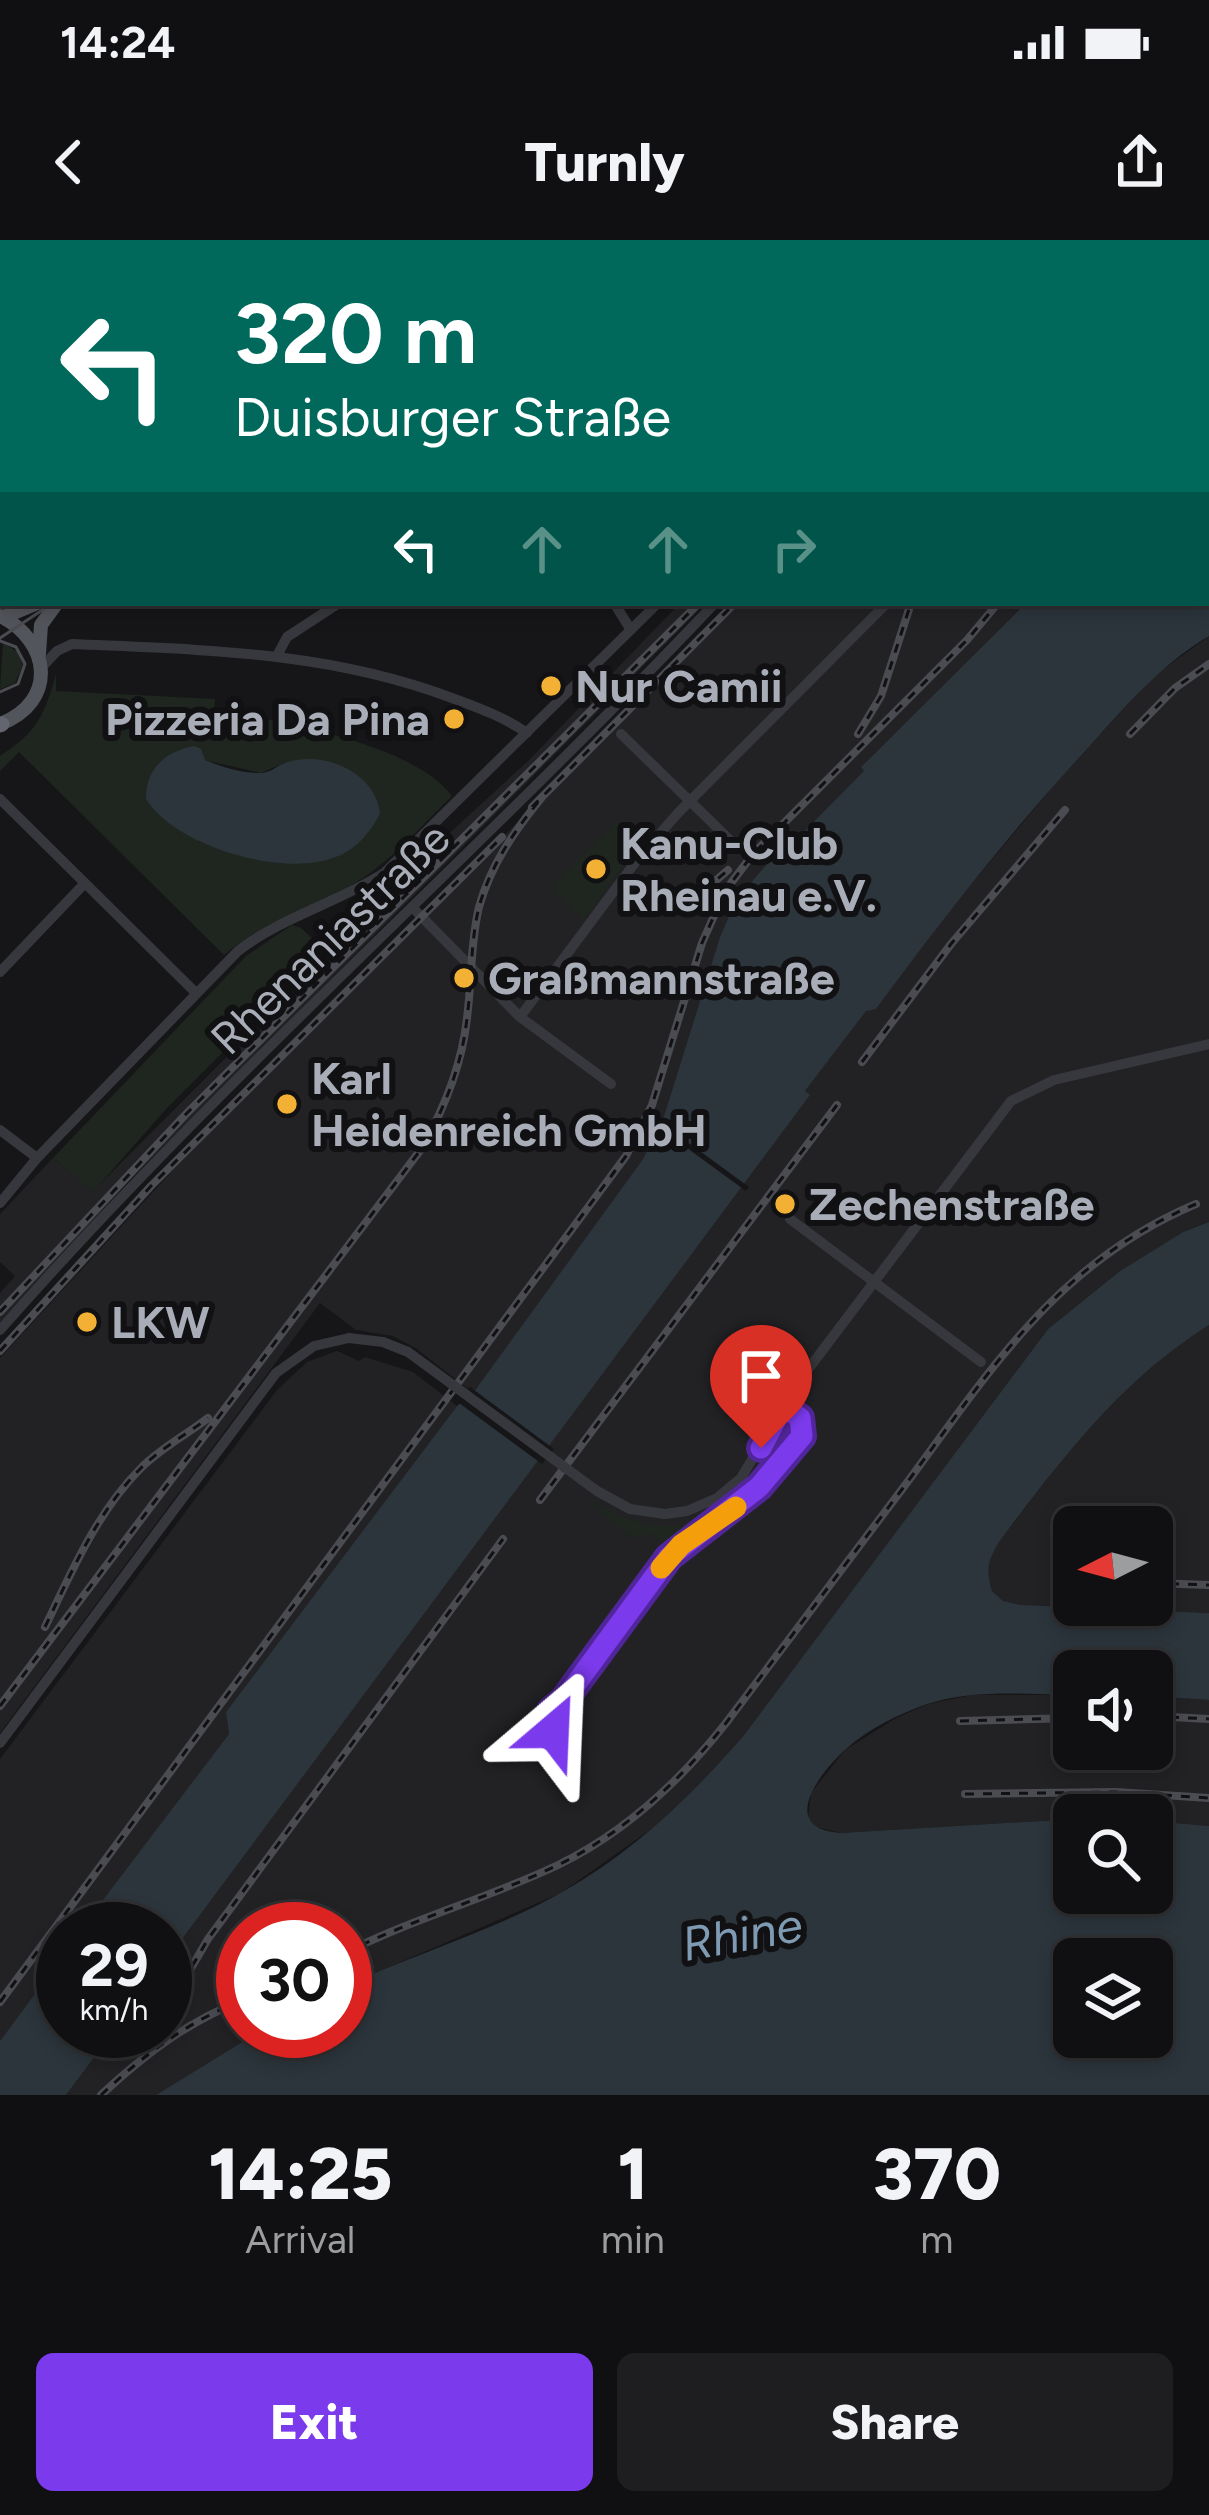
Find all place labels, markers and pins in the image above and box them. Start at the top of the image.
place label: Nur Camii [575,659,783,713]
marker: Nur Camii [538,673,564,699]
place label: Pizzeria Da Pina [105,692,430,746]
marker: Pizzeria Da Pina [441,706,467,732]
place label: Kanu-Club Rheinau e.V. [620,816,877,922]
marker: Kanu-Club Rheinau e.V. [583,856,609,882]
place label: Graßmannstraße [488,951,835,1005]
marker: Graßmannstraße [451,965,477,991]
place label: Karl Heidenreich GmbH [311,1051,707,1157]
marker: Karl Heidenreich GmbH [274,1091,300,1117]
place label: Zechenstraße [809,1177,1095,1231]
marker: Zechenstraße [772,1191,798,1217]
place label: LKW [111,1295,209,1349]
marker: LKW [74,1309,100,1335]
pin [710,1325,812,1448]

